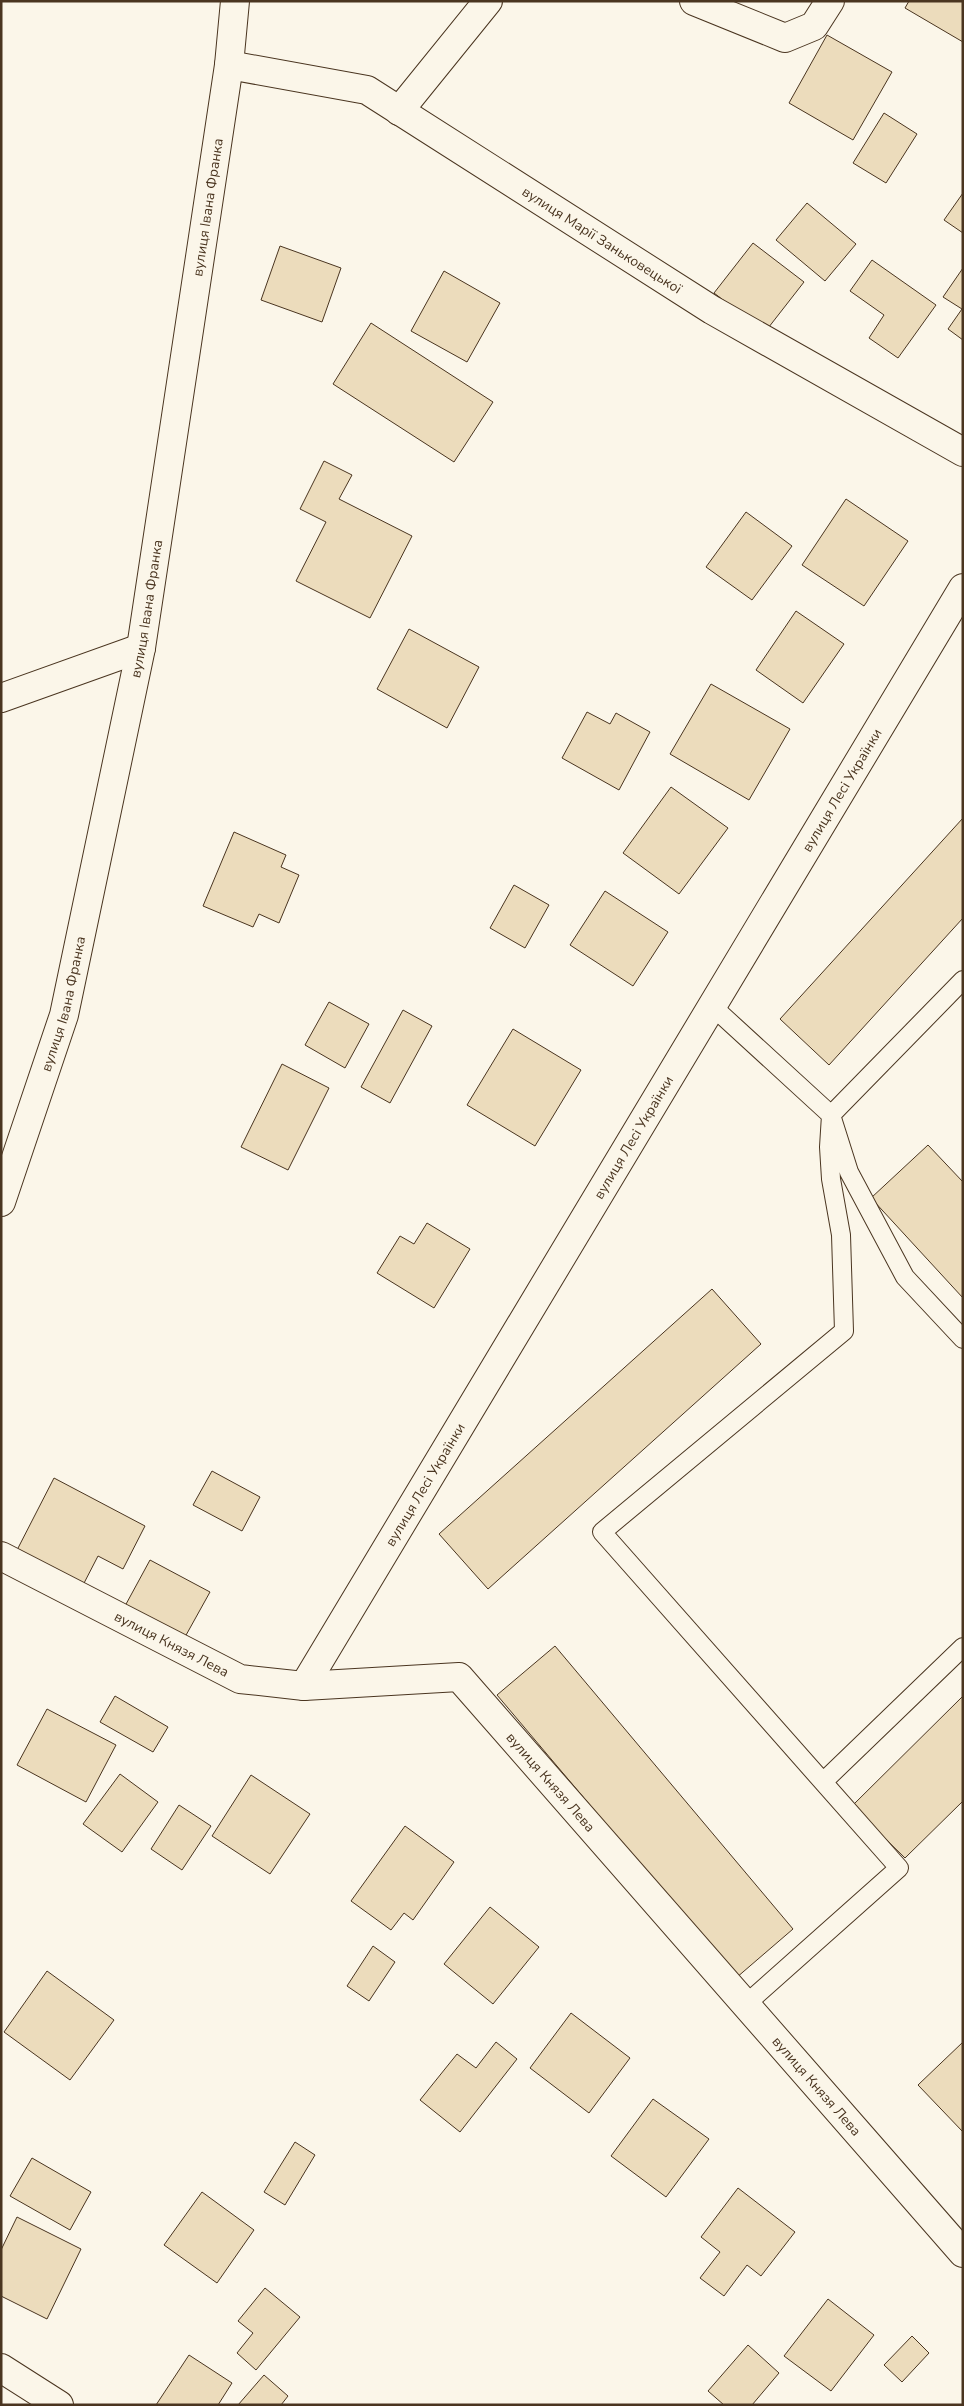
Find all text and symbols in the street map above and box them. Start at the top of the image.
street label: вулиця Івана Франка [188,137,228,278]
street label: вулиця Марії Заньковецької [518,182,686,299]
street label: вулиця Івана Франка [126,539,167,679]
street label: вулиця Лесі Українки [798,725,887,855]
street label: вулиця Івана Франка [37,934,90,1074]
street label: вулиця Лесі Українки [589,1072,678,1203]
street label: вулиця Лесі Українки [381,1420,470,1550]
street label: вулиця Князя Лева [111,1607,232,1682]
street label: вулиця Князя Лева [502,1729,599,1836]
street label: вулиця Князя Лева [768,2033,865,2140]

